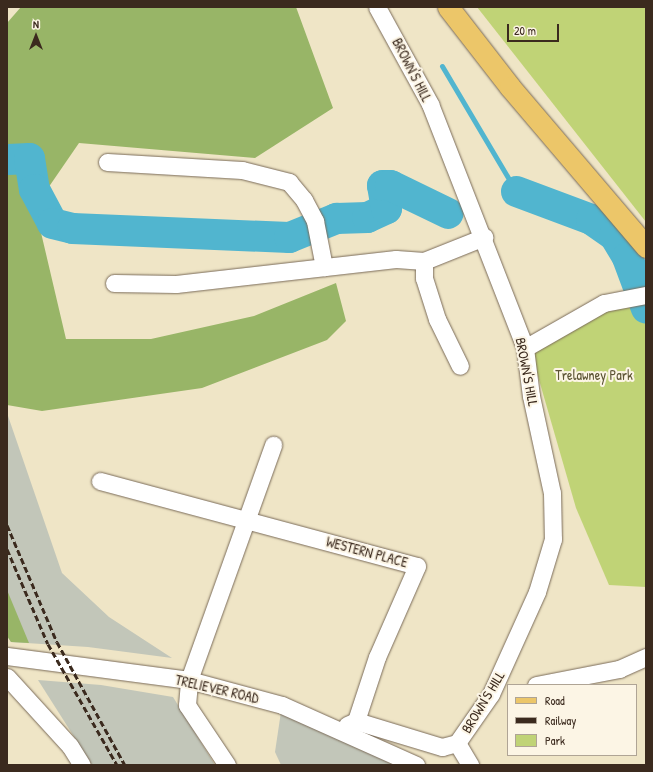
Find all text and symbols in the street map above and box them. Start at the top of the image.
north arrow [16,16,56,56]
scale bar [509,16,561,42]
text: N [33,17,39,31]
text: 20 m [514,22,536,39]
street label: BROWN'S HILL [389,35,435,105]
street label: BROWN'S HILL [512,336,542,408]
park label: Trelawney Park [555,367,633,383]
street label: WESTERN PLACE [324,533,410,571]
street label: BROWN'S HILL [458,668,508,736]
street label: TRELIEVER ROAD [174,671,260,707]
legend [507,684,637,756]
text: Road [545,692,565,709]
text: Railway [545,712,576,729]
text: Park [545,732,565,749]

